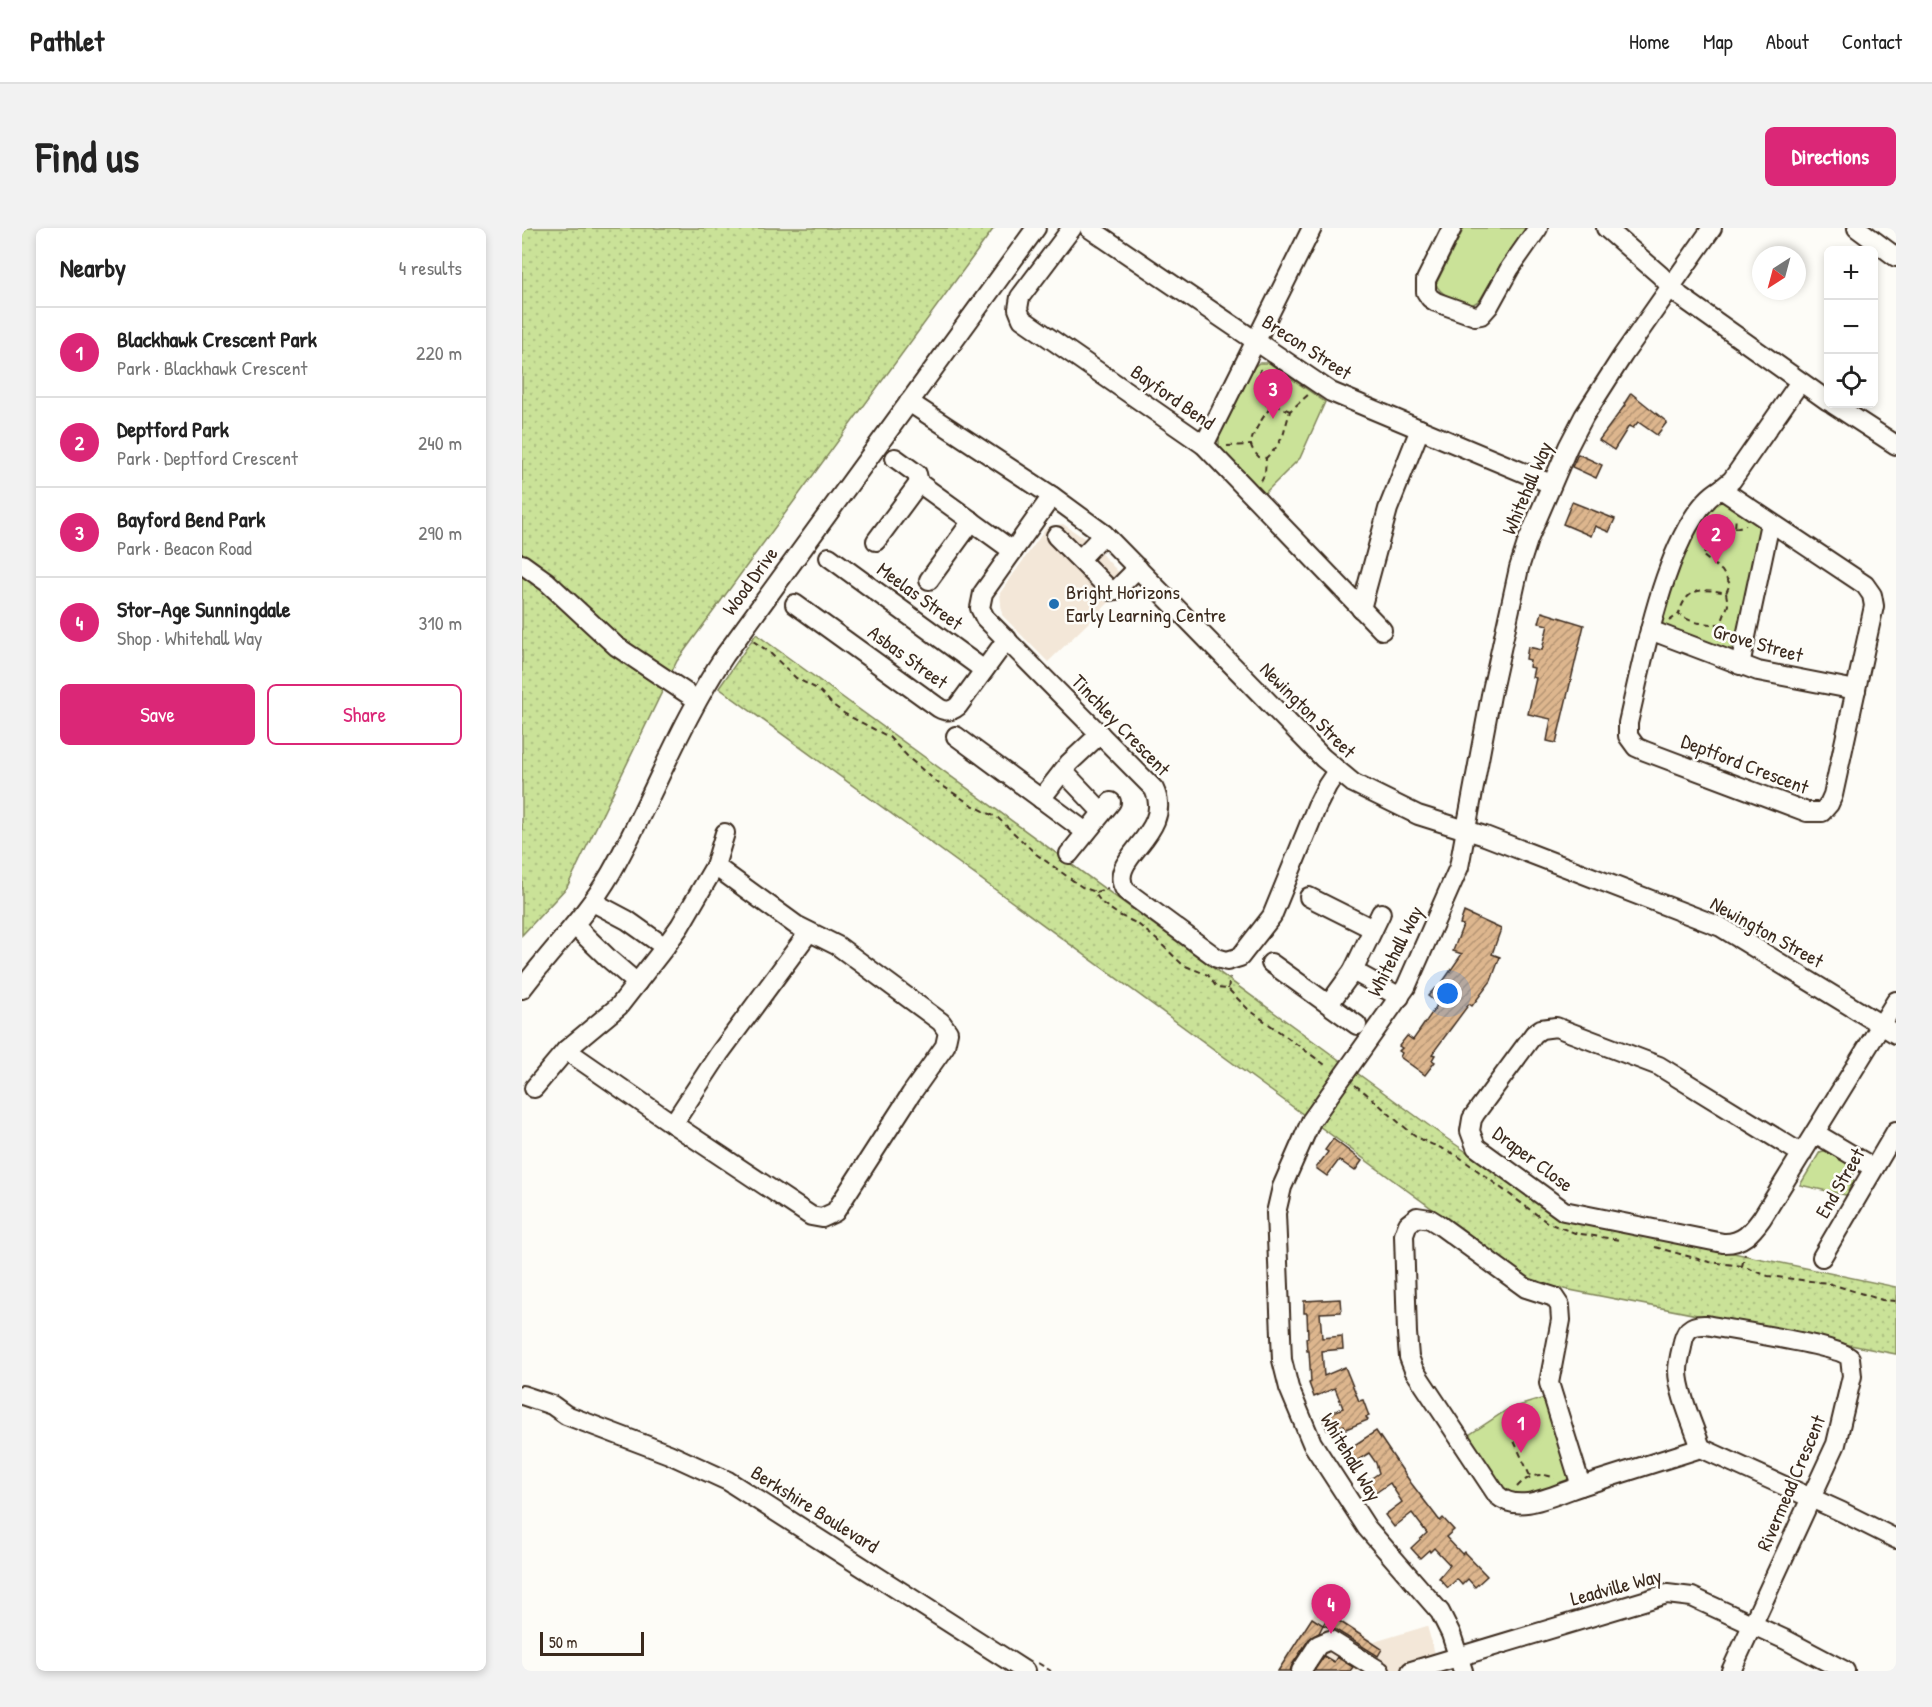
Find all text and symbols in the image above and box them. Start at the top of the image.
text: Pathlet [30,22,104,60]
text: Home [1629,27,1670,56]
text: Map [1703,27,1733,56]
text: About [1766,27,1809,56]
text: Contact [1842,27,1902,56]
button: Directions [1765,127,1896,186]
text: Find us [36,128,139,185]
north arrow [1752,246,1806,300]
map controls [1824,246,1878,408]
button: + [1824,246,1878,300]
text: Nearby [60,250,126,285]
text: 4 results [399,254,462,281]
button: − [1824,300,1878,354]
street label: Brecon Street [1257,308,1358,386]
text: Blackhawk Crescent Park [117,324,317,354]
text: 1 [76,339,83,366]
text: 220 m [416,339,462,366]
text: Park · Blackhawk Crescent [117,354,307,381]
button: locate [1824,354,1878,408]
street label: Bayford Bend [1126,358,1221,435]
pin: 3 [1254,370,1293,419]
text: Deptford Park [117,414,229,444]
text: 2 [75,429,84,456]
text: 240 m [418,429,462,456]
street label: Whitehall Way [1495,437,1558,538]
text: Park · Deptford Crescent [117,444,298,471]
text: Bayford Bend Park [117,504,265,534]
pin: 2 [1696,514,1736,564]
text: 3 [75,519,84,546]
text: 290 m [418,519,462,546]
text: Park · Beacon Road [117,534,252,561]
street label: Wood Drive [716,541,784,620]
street label: Meelas Street [872,555,970,637]
place label: Bright Horizons Early Learning Centre [1066,578,1226,628]
text: Stor-Age Sunningdale [117,594,291,624]
marker: Bright Horizons Early Learning Centre [1047,597,1061,611]
text: 4 [76,609,83,636]
text: 310 m [419,609,462,636]
street label: Grove Street [1710,617,1807,669]
street label: Asbas Street [863,619,955,695]
text: Shop · Whitehall Way [117,624,263,651]
street label: Newington Street [1254,656,1363,764]
street label: Tinchley Crescent [1066,668,1177,782]
button: Save [60,684,255,745]
button: Share [267,684,462,745]
street label: Deptford Crescent [1678,727,1814,801]
street label: Newington Street [1706,889,1830,974]
street label: Whitehall Way [1360,901,1429,1001]
your location [1433,979,1462,1008]
street label: Draper Close [1488,1120,1579,1198]
street label: End Street [1809,1142,1871,1223]
pin: 1 [1502,1404,1540,1453]
street label: Whitehall Way [1315,1408,1388,1506]
street label: Rivermead Crescent [1750,1410,1832,1555]
street label: Berkshire Boulevard [746,1459,884,1559]
street label: Leadville Way [1567,1561,1664,1612]
pin: 4 [1312,1584,1350,1634]
scale bar [540,1629,644,1656]
text: 50 m [549,1631,578,1653]

